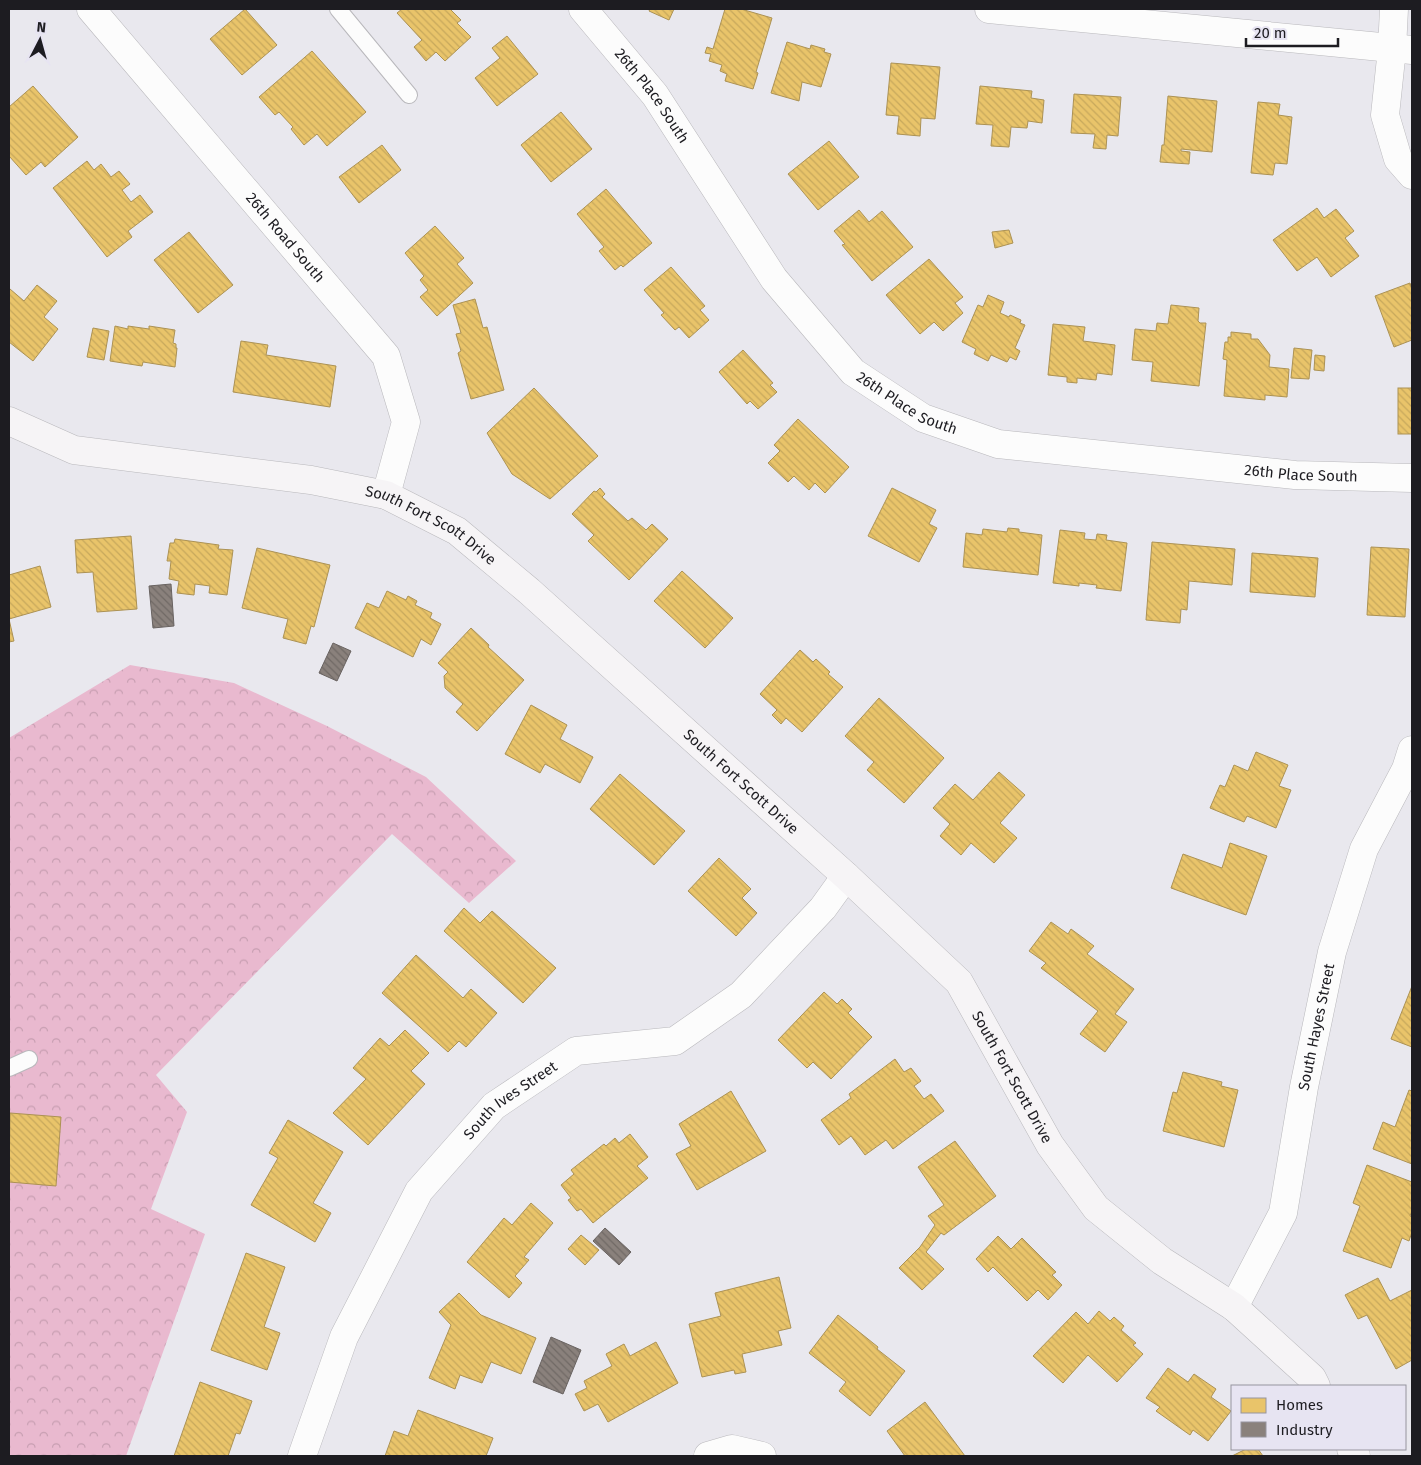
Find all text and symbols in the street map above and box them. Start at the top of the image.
north arrow [15,15,65,65]
scale bar [1246,15,1338,47]
text: N [36,19,47,37]
text: 20 m [1254,24,1287,42]
street label: 26th Place South [611,45,693,147]
street label: 26th Road South [242,189,328,286]
street label: 26th Place South [853,368,960,438]
street label: 26th Place South [1243,461,1358,486]
street label: South Fort Scott Drive [364,482,500,569]
street label: South Fort Scott Drive [680,725,802,838]
street label: South Hayes Street [1294,961,1338,1092]
street label: South Fort Scott Drive [968,1008,1056,1146]
street label: South Ives Street [460,1057,561,1143]
legend [1231,1385,1406,1450]
text: Homes [1276,1396,1323,1414]
text: Industry [1276,1421,1333,1439]

